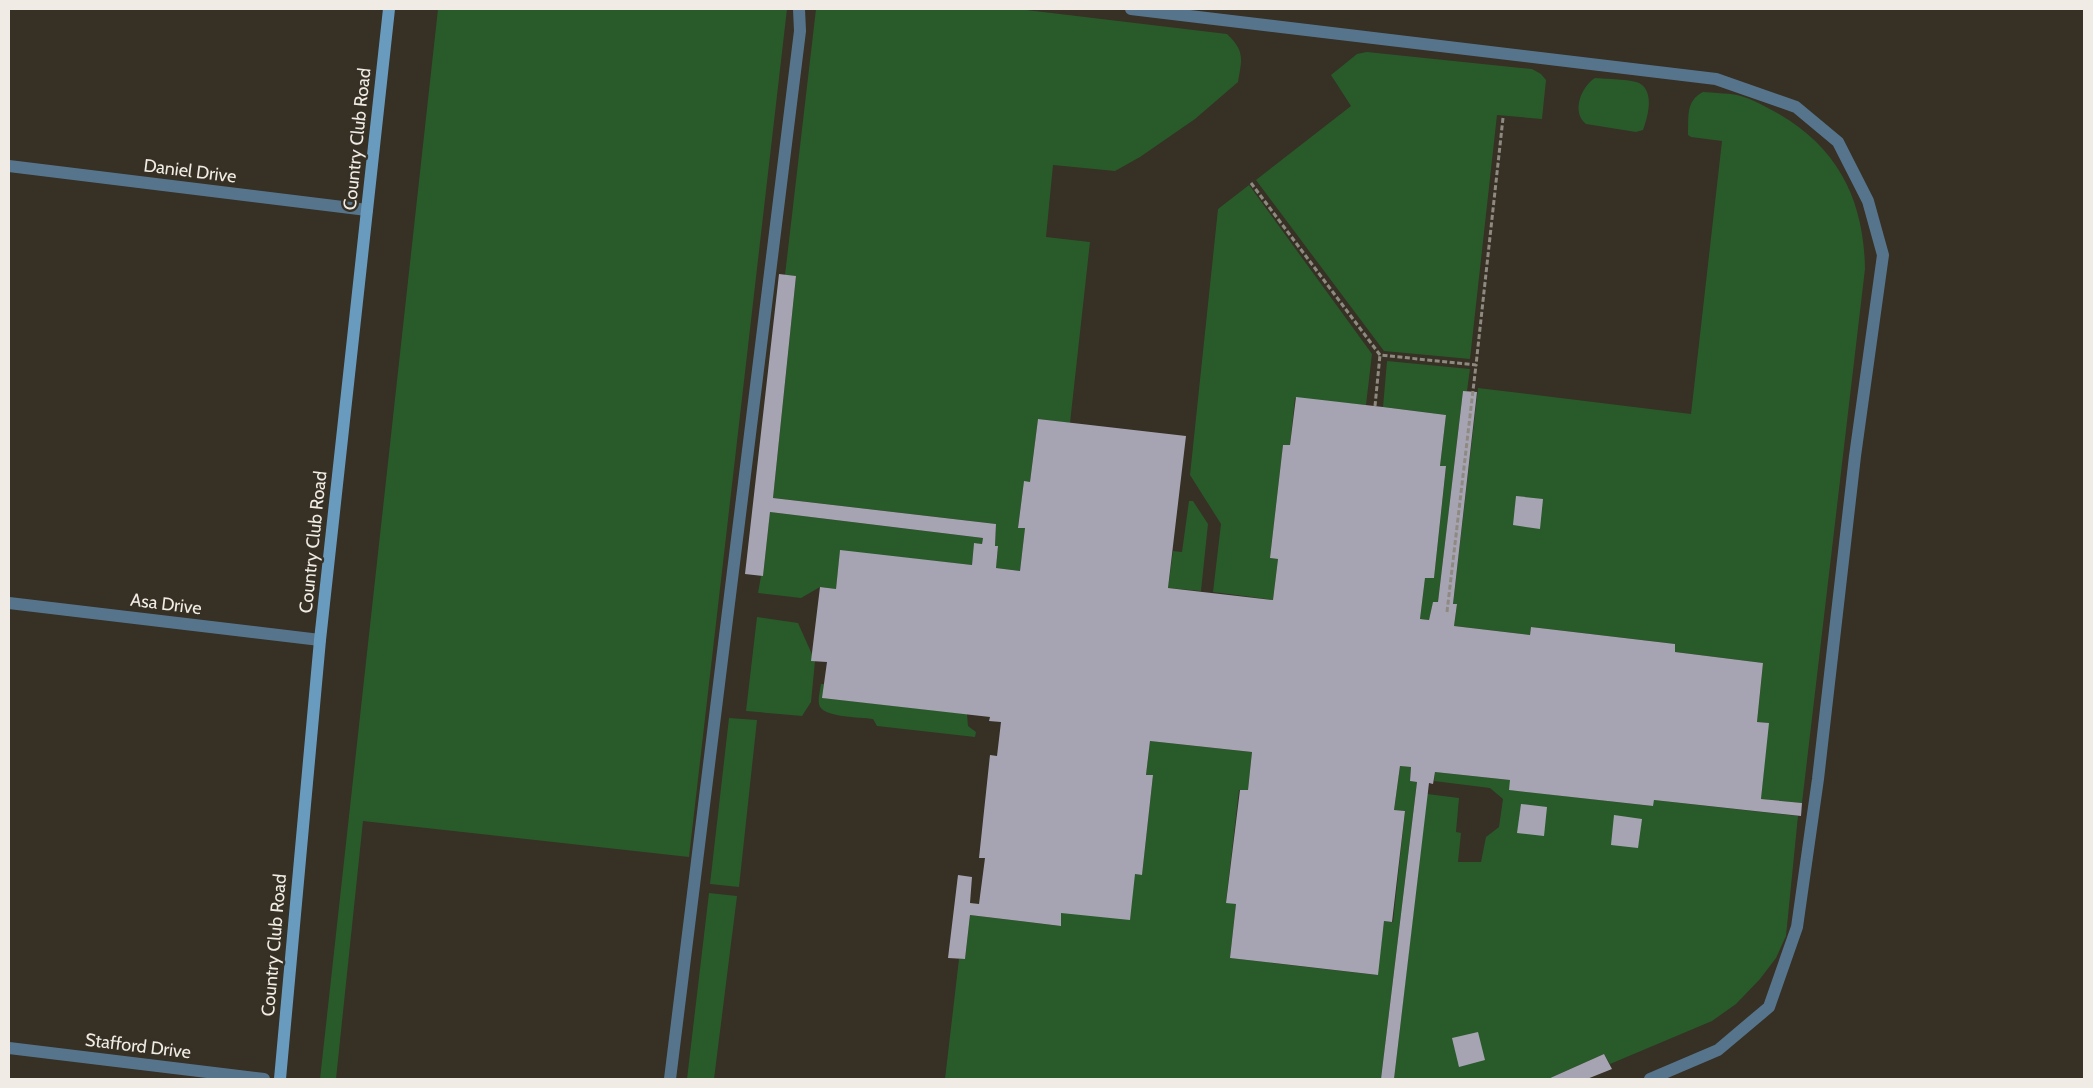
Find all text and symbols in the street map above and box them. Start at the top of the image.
street label: Country Club Road [339,67,375,211]
street label: Daniel Drive [142,154,238,188]
street label: Country Club Road [295,470,331,614]
street label: Asa Drive [129,589,203,619]
street label: Country Club Road [257,873,291,1017]
street label: Stafford Drive [84,1029,192,1063]

